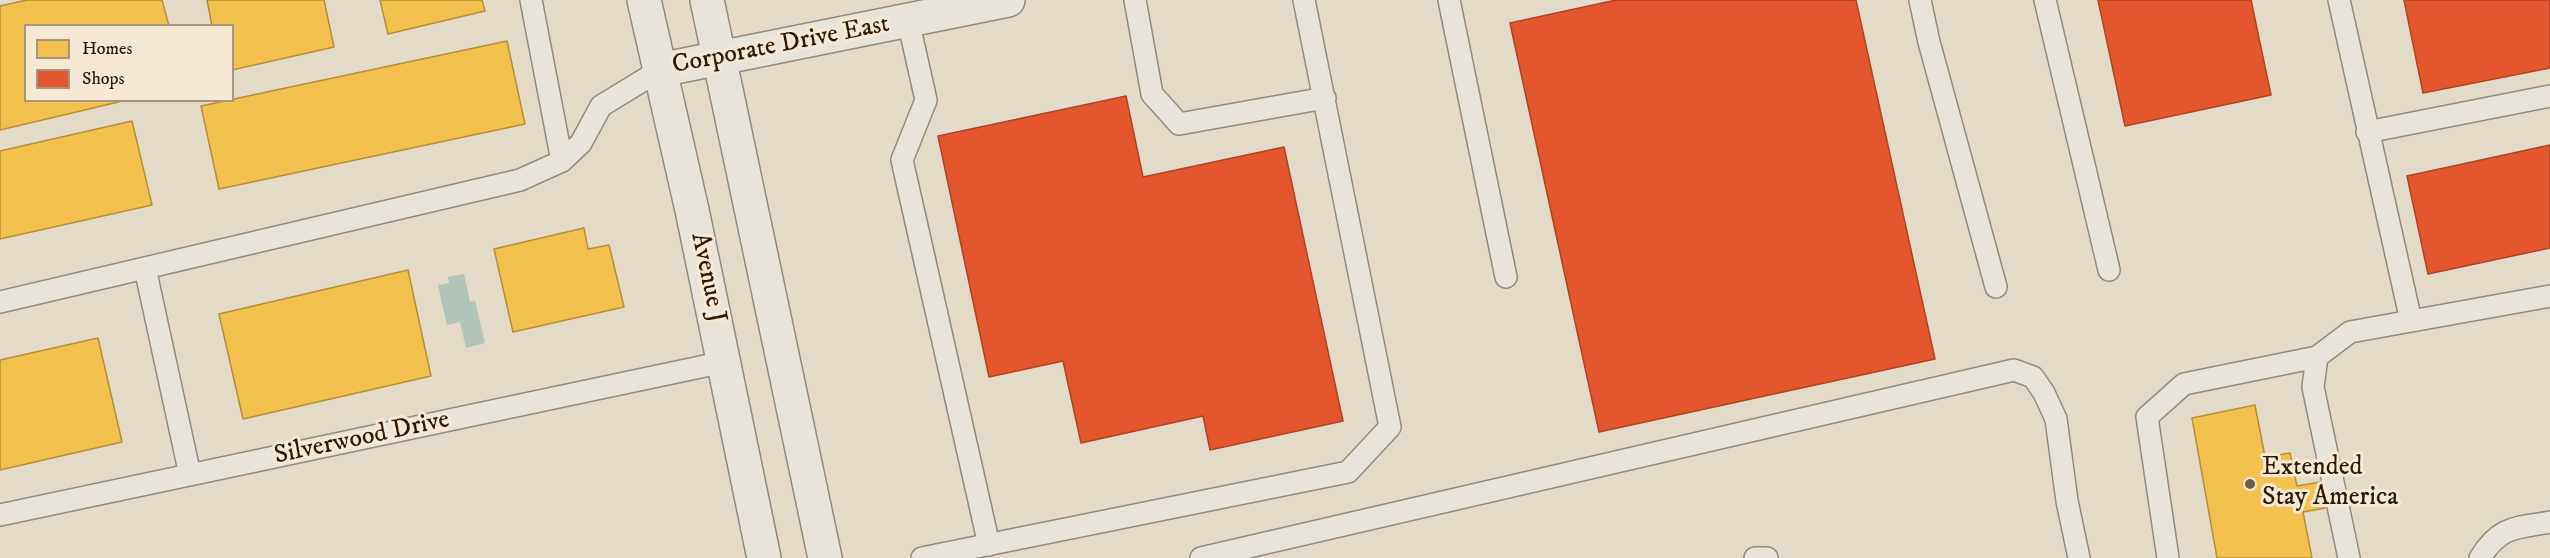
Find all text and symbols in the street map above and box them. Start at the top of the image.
street label: Corporate Drive East [670,10,892,82]
legend [24,24,234,102]
text: Homes [82,38,133,60]
text: Shops [82,68,125,90]
street label: Avenue J [682,230,732,326]
street label: Silverwood Drive [272,405,452,473]
place label: Extended Stay America [2262,453,2398,514]
marker: Extended Stay America [2243,477,2257,491]

